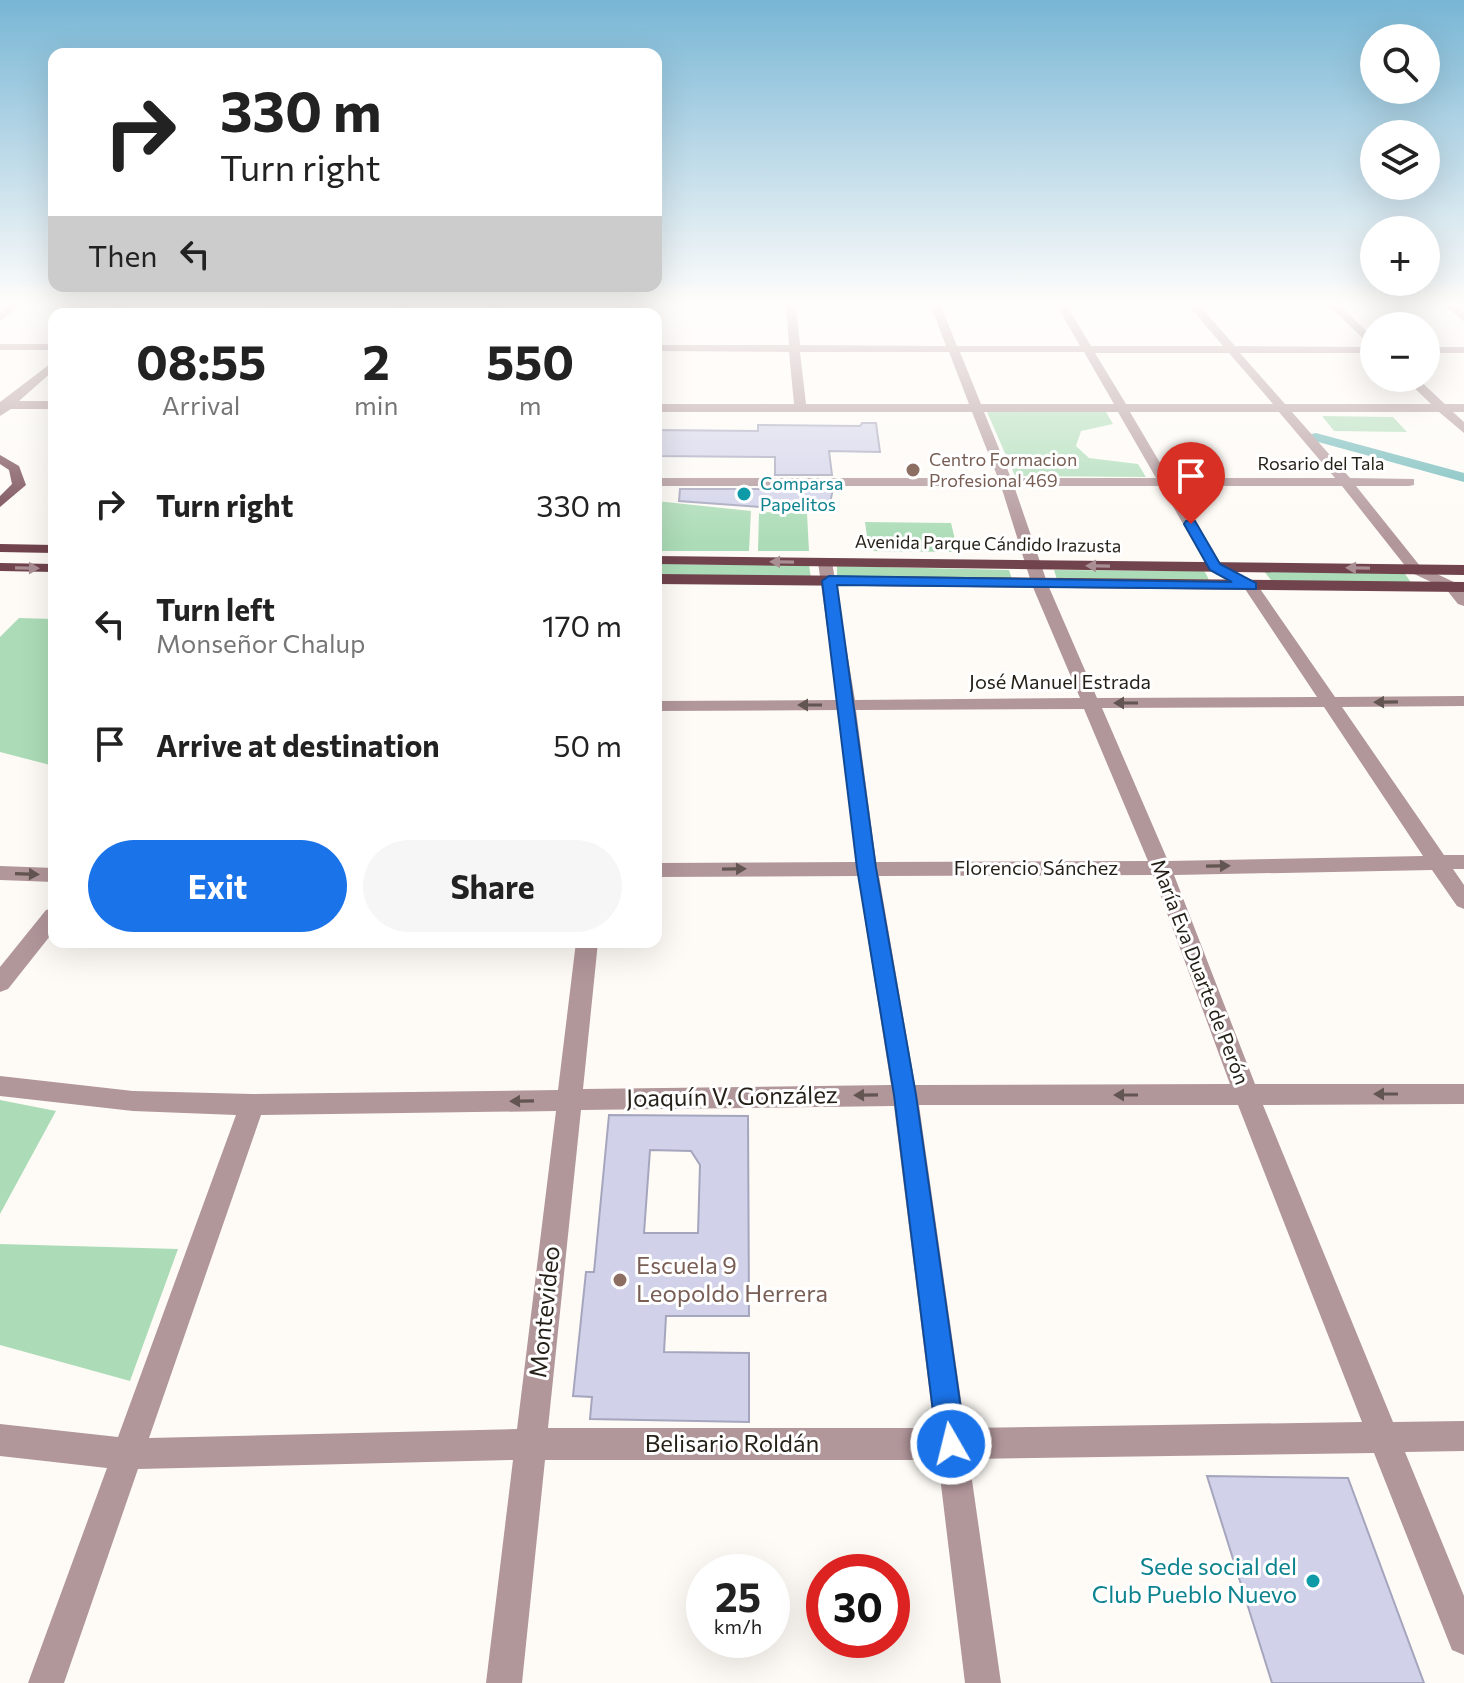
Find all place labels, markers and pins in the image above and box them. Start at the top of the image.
pin [1157,442,1225,524]
place label: Centro Formacion Profesional 469 [929,448,1077,491]
marker: Centro Formacion Profesional 469 [904,461,922,479]
place label: Comparsa Papelitos [760,472,843,515]
marker: Comparsa Papelitos [735,485,753,503]
place label: Escuela 9 Leopoldo Herrera [636,1250,828,1307]
marker: Escuela 9 Leopoldo Herrera [611,1271,629,1289]
place label: Sede social del Club Pueblo Nuevo [1092,1551,1297,1608]
marker: Sede social del Club Pueblo Nuevo [1304,1572,1322,1590]

